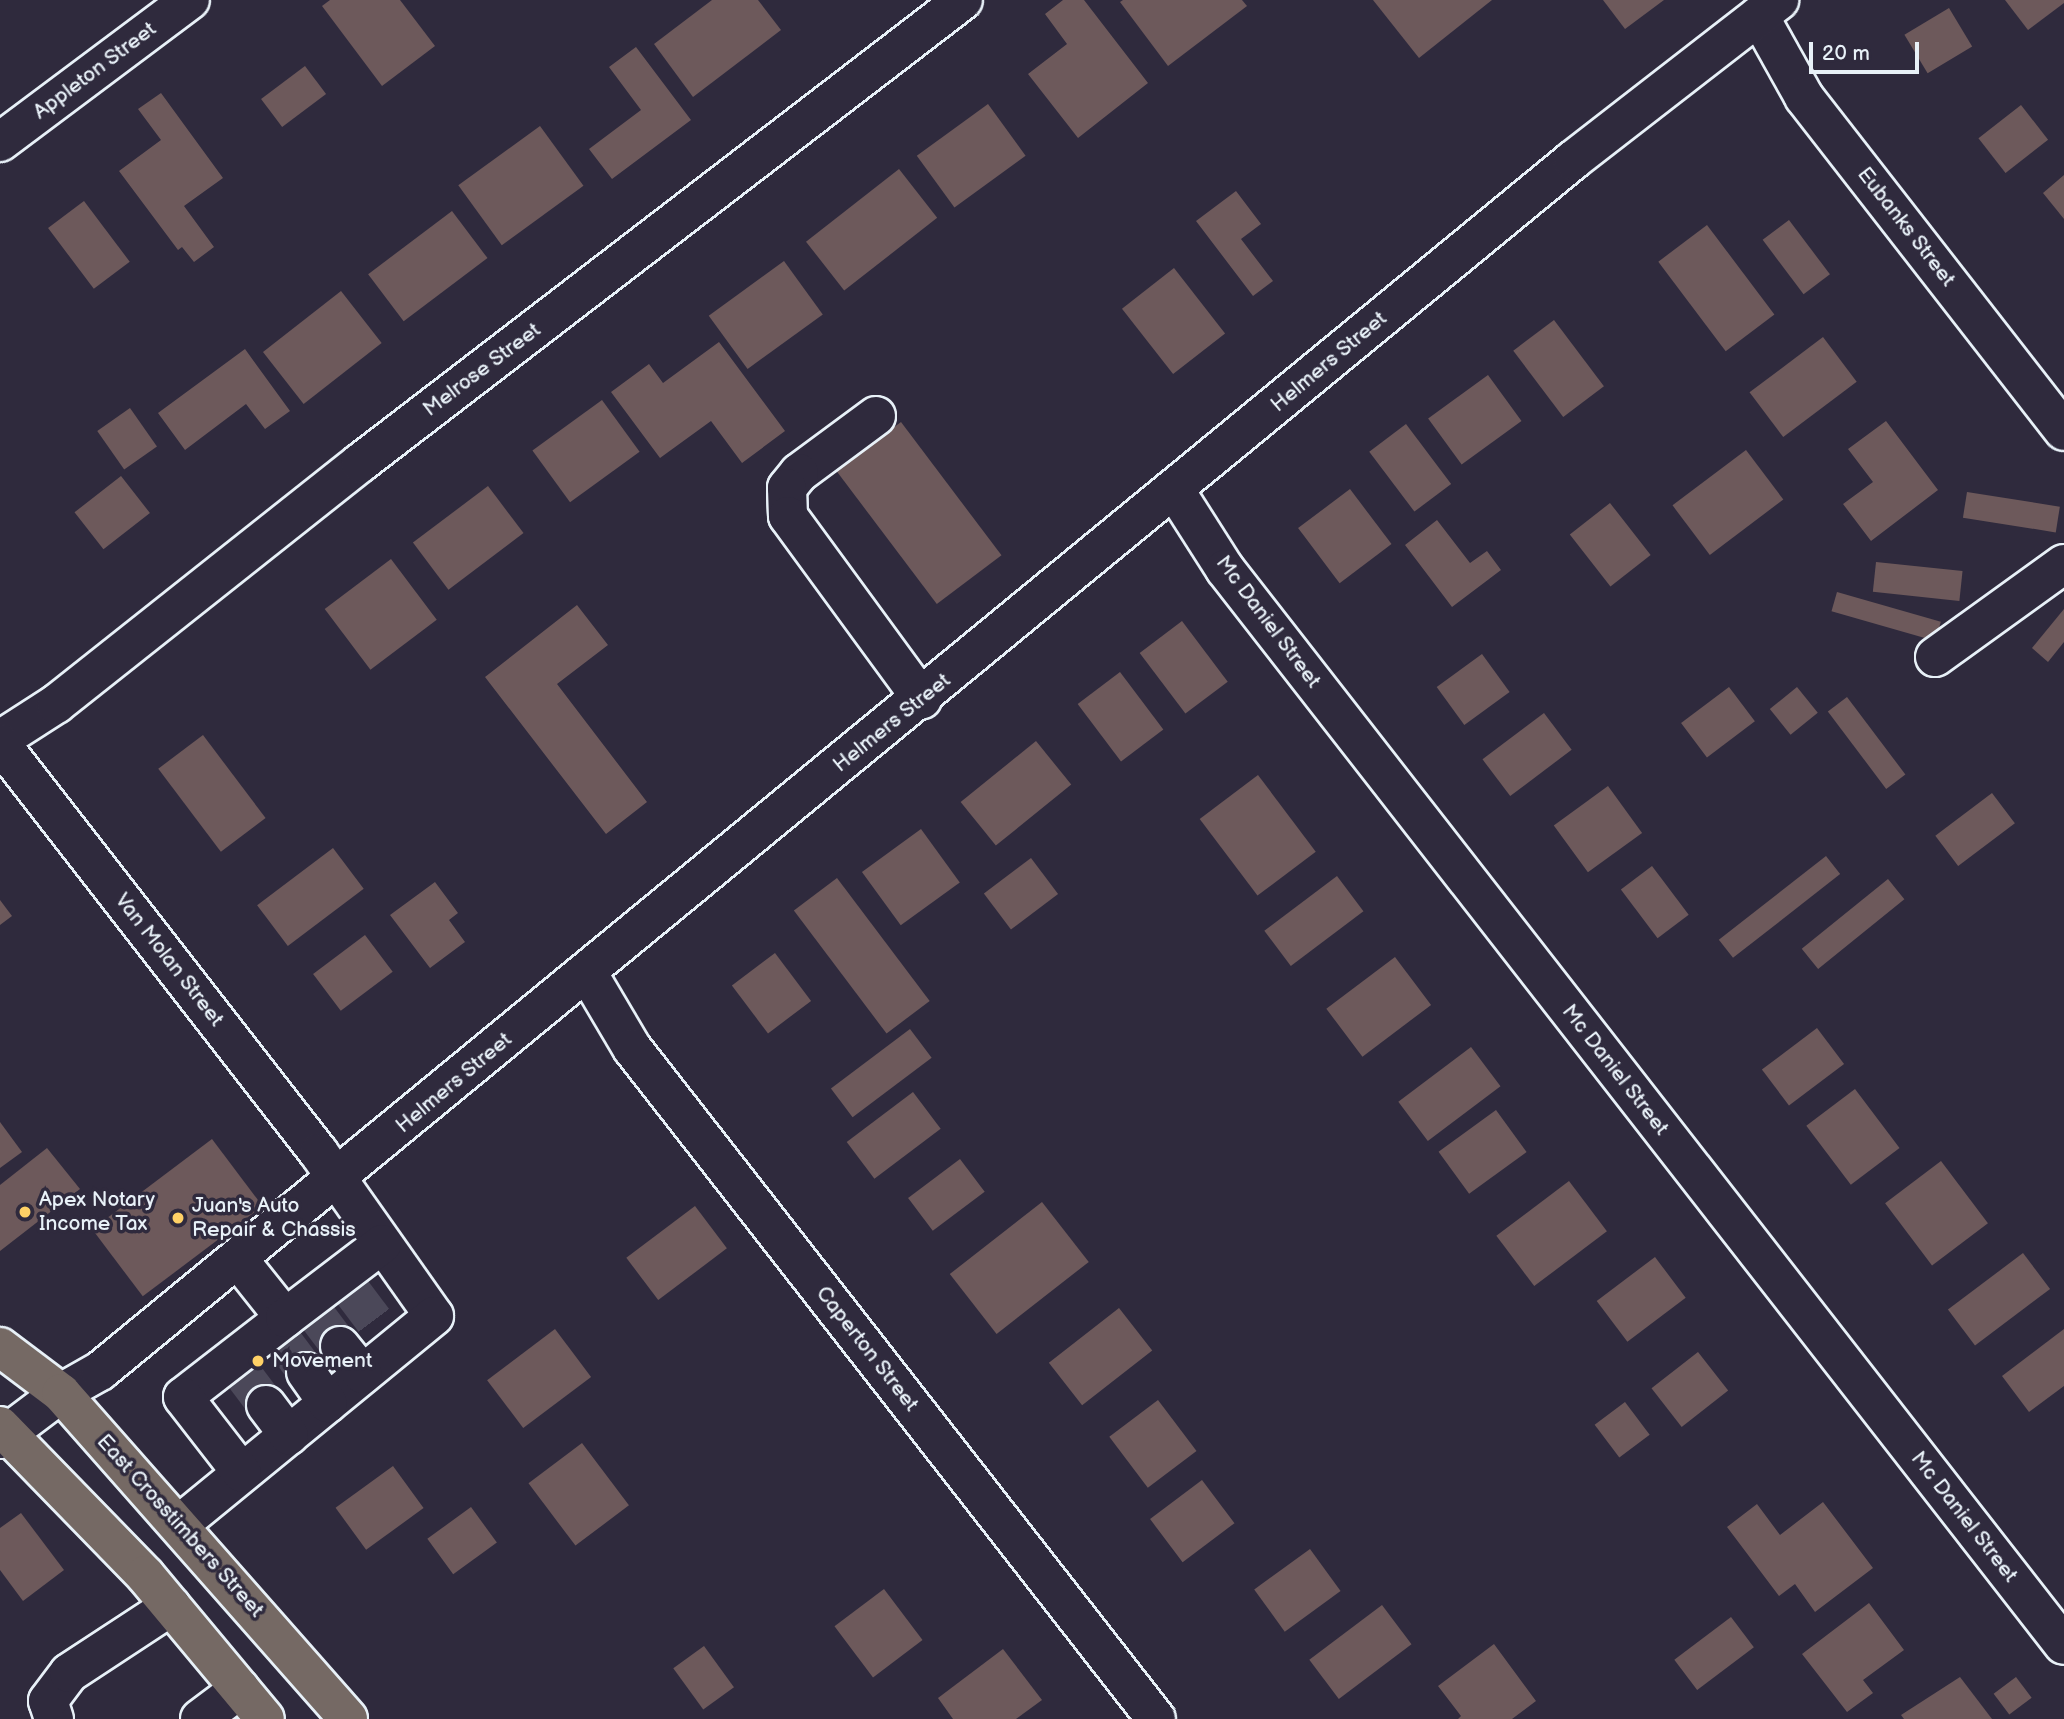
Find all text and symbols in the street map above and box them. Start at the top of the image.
street label: Appleton Street [29,17,161,125]
scale bar [1812,28,1922,72]
text: 20 m [1822,41,1870,66]
street label: Eubanks Street [1852,162,1960,292]
street label: Helmers Street [1266,306,1392,418]
street label: Melrose Street [418,318,546,422]
street label: Mc Daniel Street [1210,551,1326,693]
street label: Helmers Street [828,668,956,778]
street label: Van Molan Street [109,888,229,1032]
street label: Mc Daniel Street [1556,1000,1674,1140]
street label: Helmers Street [391,1027,517,1139]
place label: Apex Notary Income Tax [39,1187,155,1237]
place label: Juan's Auto Repair & Chassis [192,1193,356,1243]
marker: Apex Notary Income Tax [17,1204,33,1220]
marker: Juan's Auto Repair & Chassis [170,1210,186,1226]
street label: Caperton Street [810,1281,924,1417]
place label: Movement [272,1348,372,1374]
marker: Movement [250,1353,266,1369]
street label: East Crosstimbers Street [91,1429,269,1623]
street label: Mc Daniel Street [1905,1447,2023,1587]

